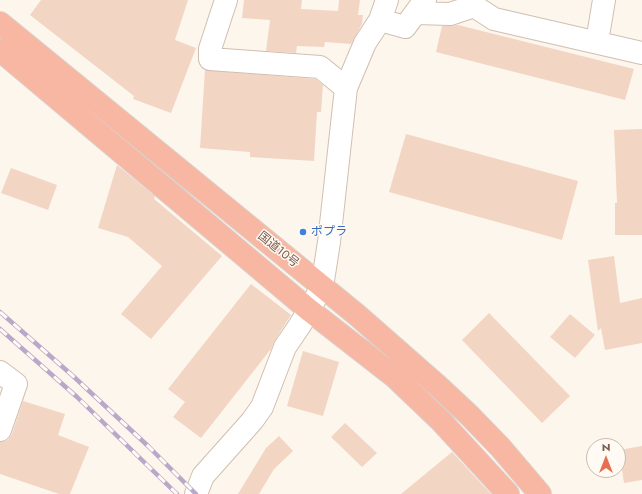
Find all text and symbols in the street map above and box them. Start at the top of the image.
place label: ポプラ [311,225,347,239]
marker: ポプラ [298,227,308,237]
street label: 国道10号 [255,229,301,271]
north arrow [586,438,626,478]
text: N [602,439,610,455]

